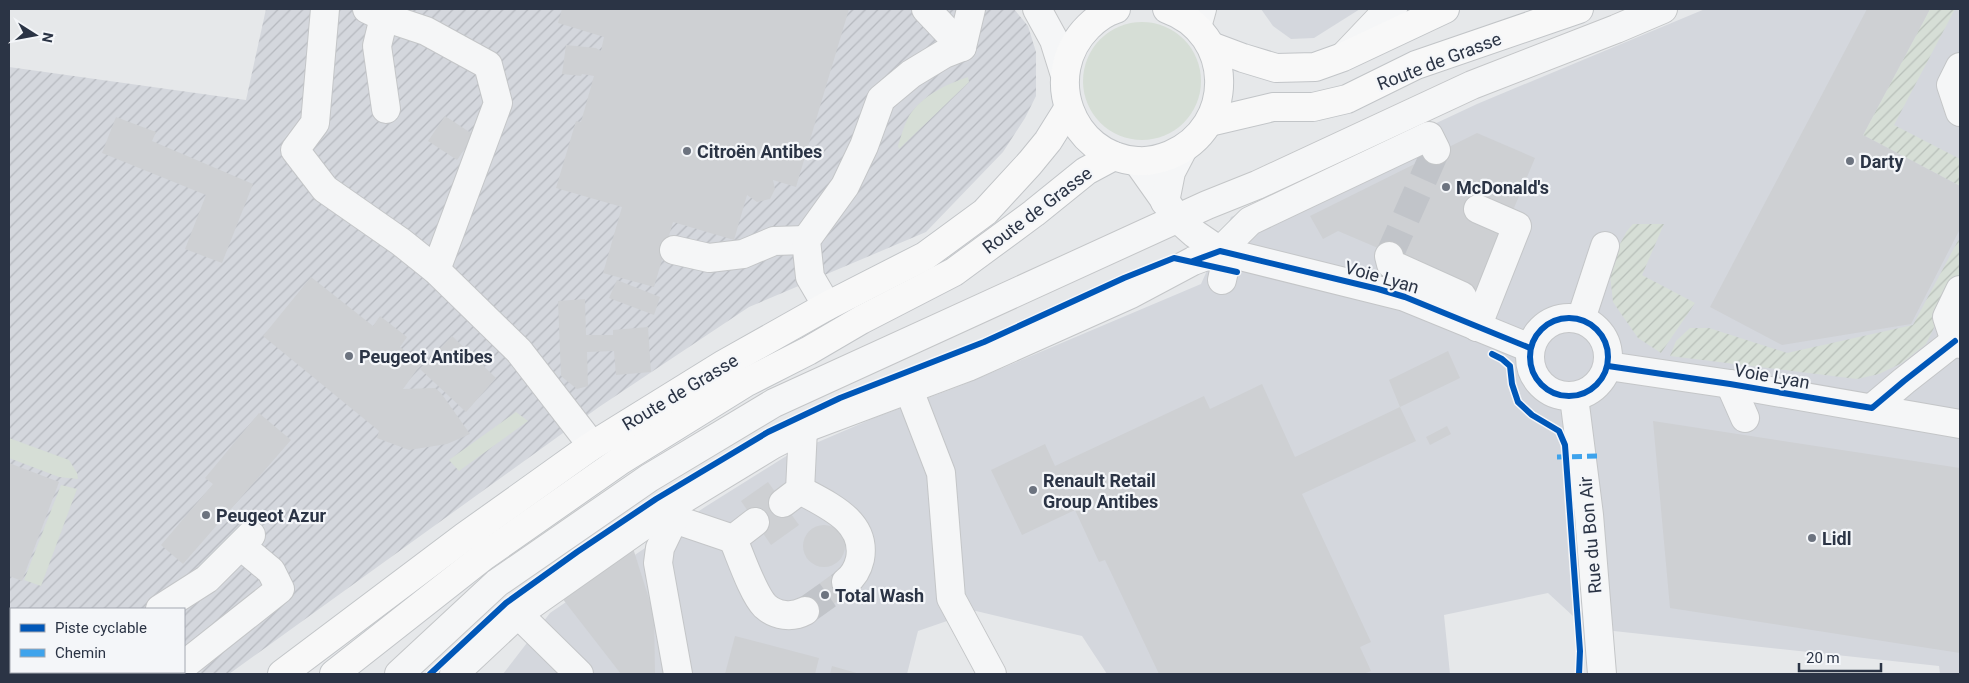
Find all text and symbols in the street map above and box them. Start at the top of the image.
north arrow [10,10,60,60]
street label: Route de Grasse [1374,28,1504,94]
text: N [39,31,57,44]
place label: Citroën Antibes [697,141,822,162]
marker: Citroën Antibes [681,145,693,157]
place label: Darty [1860,151,1904,172]
marker: Darty [1844,155,1856,167]
street label: Route de Grasse [978,162,1096,258]
place label: McDonald's [1456,177,1549,198]
marker: McDonald's [1440,181,1452,193]
street label: Voie Lyan [1342,256,1422,298]
place label: Peugeot Antibes [359,346,493,367]
street label: Route de Grasse [618,349,742,435]
marker: Peugeot Antibes [343,350,355,362]
street label: Voie Lyan [1733,359,1811,393]
place label: Renault Retail Group Antibes [1043,470,1158,512]
street label: Rue du Bon Air [1574,475,1606,595]
marker: Renault Retail Group Antibes [1027,484,1039,496]
place label: Peugeot Azur [216,505,326,526]
marker: Peugeot Azur [200,509,212,521]
place label: Lidl [1822,528,1851,549]
marker: Lidl [1806,532,1818,544]
place label: Total Wash [835,585,924,606]
marker: Total Wash [819,589,831,601]
legend [10,608,185,673]
text: Piste cyclable [55,619,147,637]
scale bar [1799,640,1882,672]
text: Chemin [55,644,106,662]
text: 20 m [1806,649,1840,667]

